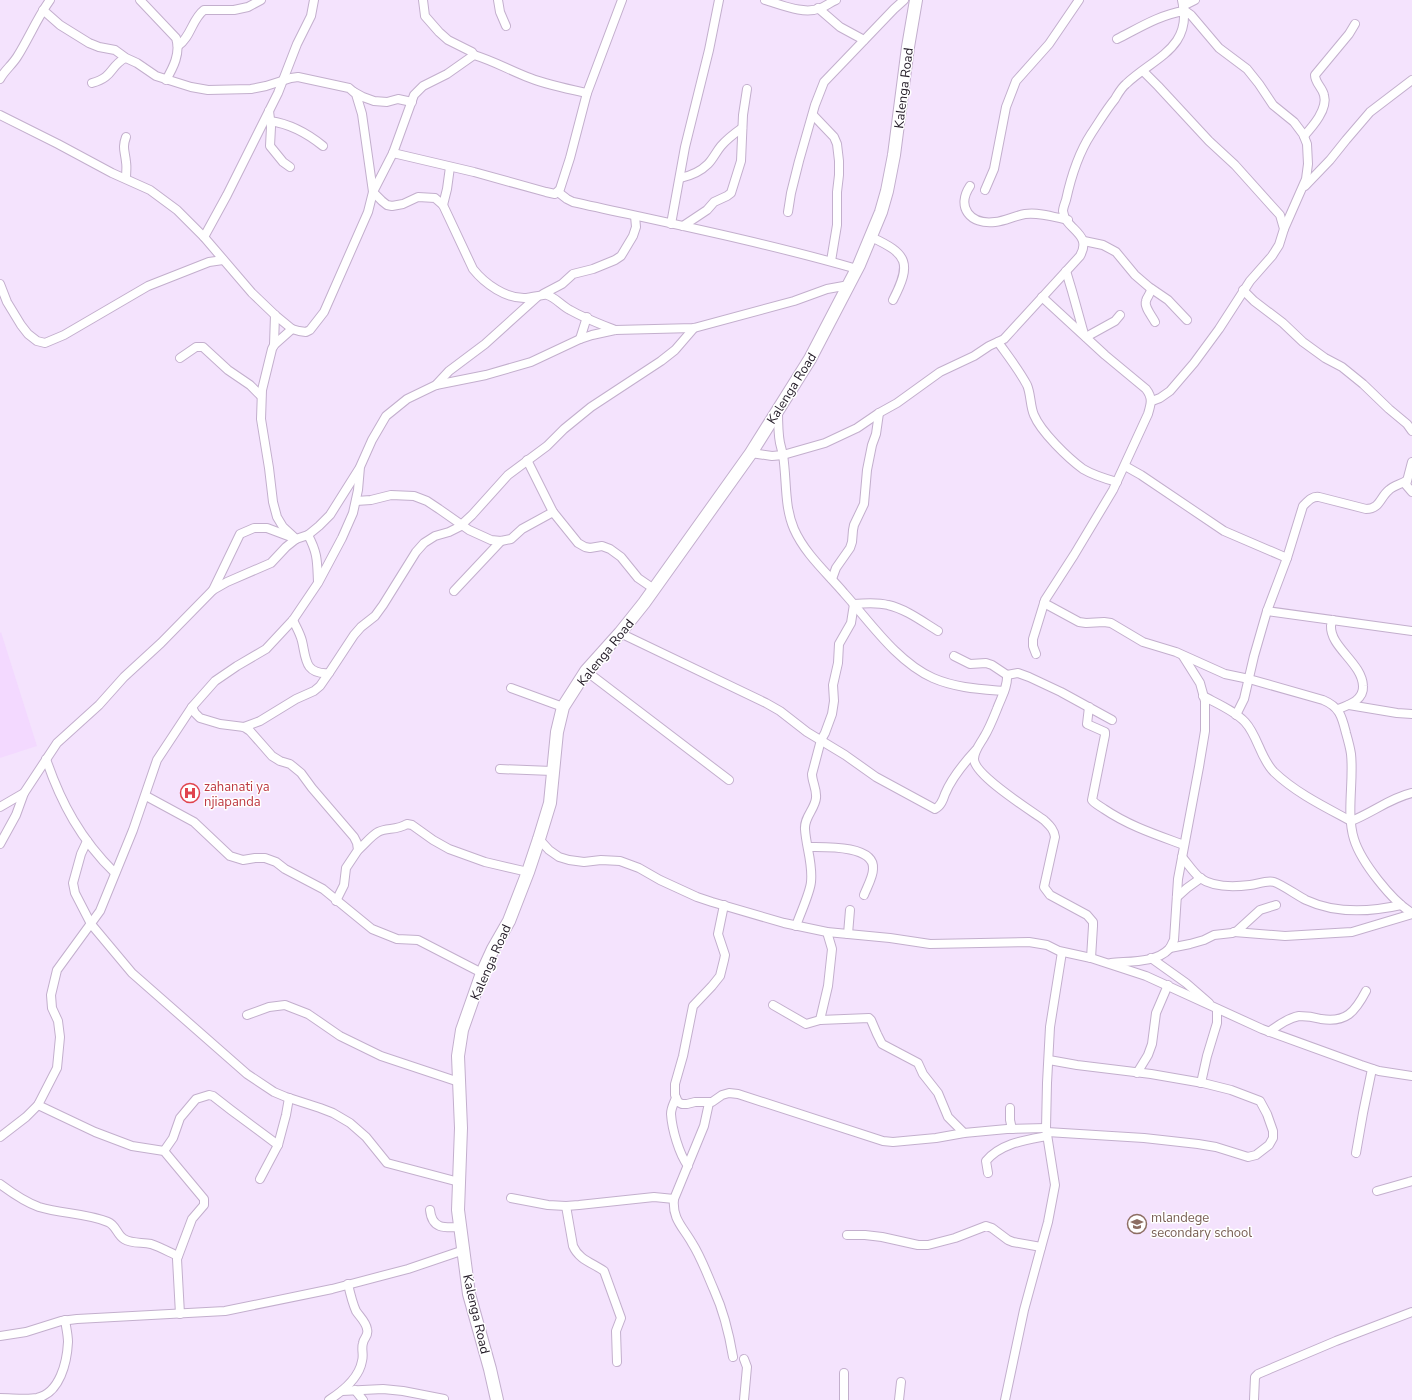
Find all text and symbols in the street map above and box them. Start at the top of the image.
street label: Kalenga Road [890,47,918,130]
street label: Kalenga Road [763,349,821,428]
street label: Kalenga Road [573,615,638,690]
place label: zahanati ya njiapanda [204,778,270,811]
hospital icon: zahanati ya njiapanda [179,782,201,804]
street label: Kalenga Road [466,922,516,1003]
place label: mlandege secondary school [1151,1209,1252,1242]
school or university icon: mlandege secondary school [1126,1213,1148,1235]
street label: Kalenga Road [458,1273,494,1356]

